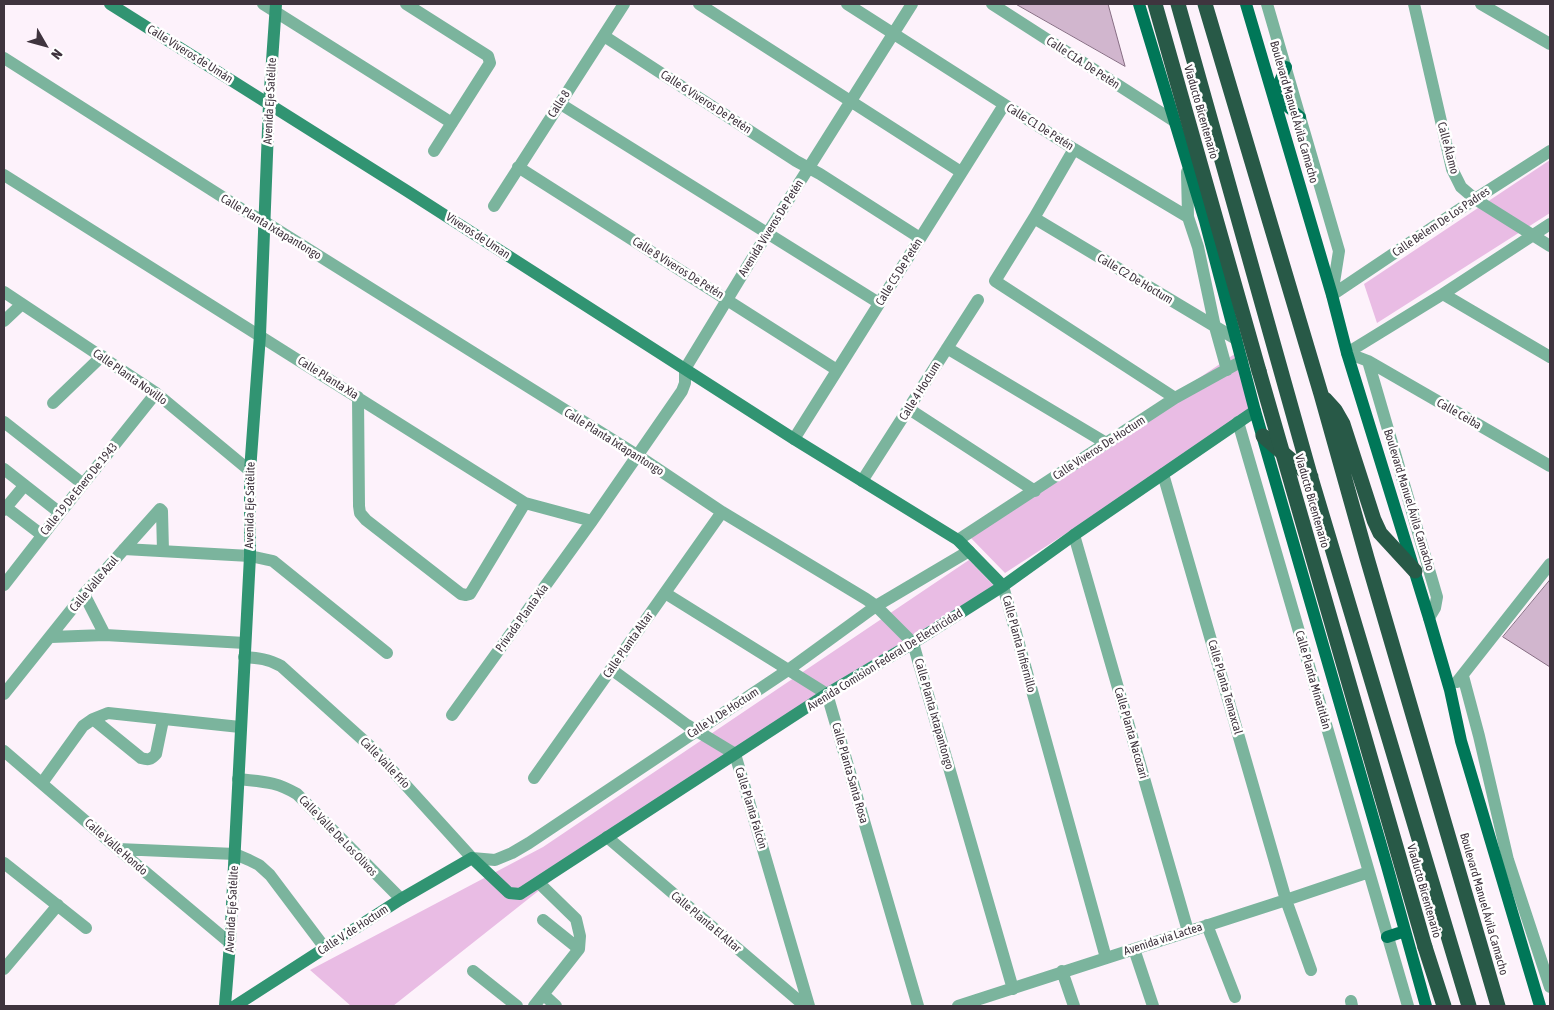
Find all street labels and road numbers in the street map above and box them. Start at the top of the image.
street label: Calle Viveros de Umán [145,22,235,86]
street label: Calle C1A. De Petén [1044,34,1122,92]
street label: Boulevard Manuel Ávila Camacho [1267,39,1321,185]
street label: Avenida Eje Satélite [261,57,279,145]
street label: Viaducto Bicentenario [1181,63,1221,161]
street label: Calle 6 Viveros De Petén [658,67,754,137]
street label: Calle 8 [545,88,573,120]
street label: Calle C1 De Petén [1004,101,1076,153]
street label: Calle Álamo [1434,120,1462,176]
street label: Avenida Viveros De Petén [735,177,807,279]
street label: Calle Belem De Los Padres [1390,184,1492,260]
street label: Calle Planta Ixtapantongo [218,191,324,263]
street label: Viveros de Uman [443,210,513,262]
street label: Calle 8 Viveros De Petén [630,234,726,302]
street label: Calle C5 De Petén [873,236,925,308]
street label: Calle C2 De Hoctum [1095,251,1175,307]
street label: Calle Planta Novillo [90,346,170,408]
street label: Calle Planta Xia [295,354,361,402]
street label: Calle 4 Hoctum [896,359,944,423]
street label: Calle Ceiba [1434,395,1484,433]
street label: Calle Planta Ixtapantongo [561,405,667,479]
street label: Calle Viveros De Hoctum [1050,413,1148,483]
street label: Boulevard Manuel Ávila Camacho [1381,427,1437,573]
street label: Calle 19 De Enero De 1943 [37,440,121,538]
street label: Viaducto Bicentenario [1292,452,1332,550]
street label: Avenida Eje Satélite [242,462,258,548]
street label: Calle Valle Azul [67,553,121,615]
street label: Privada Planta Xia [493,581,551,655]
street label: Calle Planta Infiernillo [999,594,1039,694]
street label: Avenida Comision Federal De Electricidad [805,606,965,714]
street label: Calle Planta Altar [600,609,656,681]
street label: Calle Planta Minatitlán [1292,629,1334,731]
street label: Calle Planta Temaxcal [1205,638,1245,736]
street label: Calle Planta Ixtapantongo [911,657,957,771]
street label: Calle V. De Hoctum [685,685,761,741]
street label: Calle Planta Nacozari [1111,686,1151,780]
street label: Calle Planta Santa Rosa [829,721,871,825]
street label: Calle Valle Frío [357,735,413,791]
street label: Calle Planta Falcón [732,765,770,851]
street label: Calle Valle De Los Olivos [296,793,380,879]
street label: Calle Valle Hondo [82,816,150,878]
street label: Boulevard Manuel Ávila Camacho [1457,831,1511,977]
street label: Viaducto Bicentenario [1404,842,1444,940]
street label: Avenida Eje Satélite [223,865,241,953]
street label: Calle Planta El Altar [668,889,744,955]
street label: Calle V. de Hoctum [315,902,391,958]
street label: Avenida via Lactea [1122,920,1204,958]

